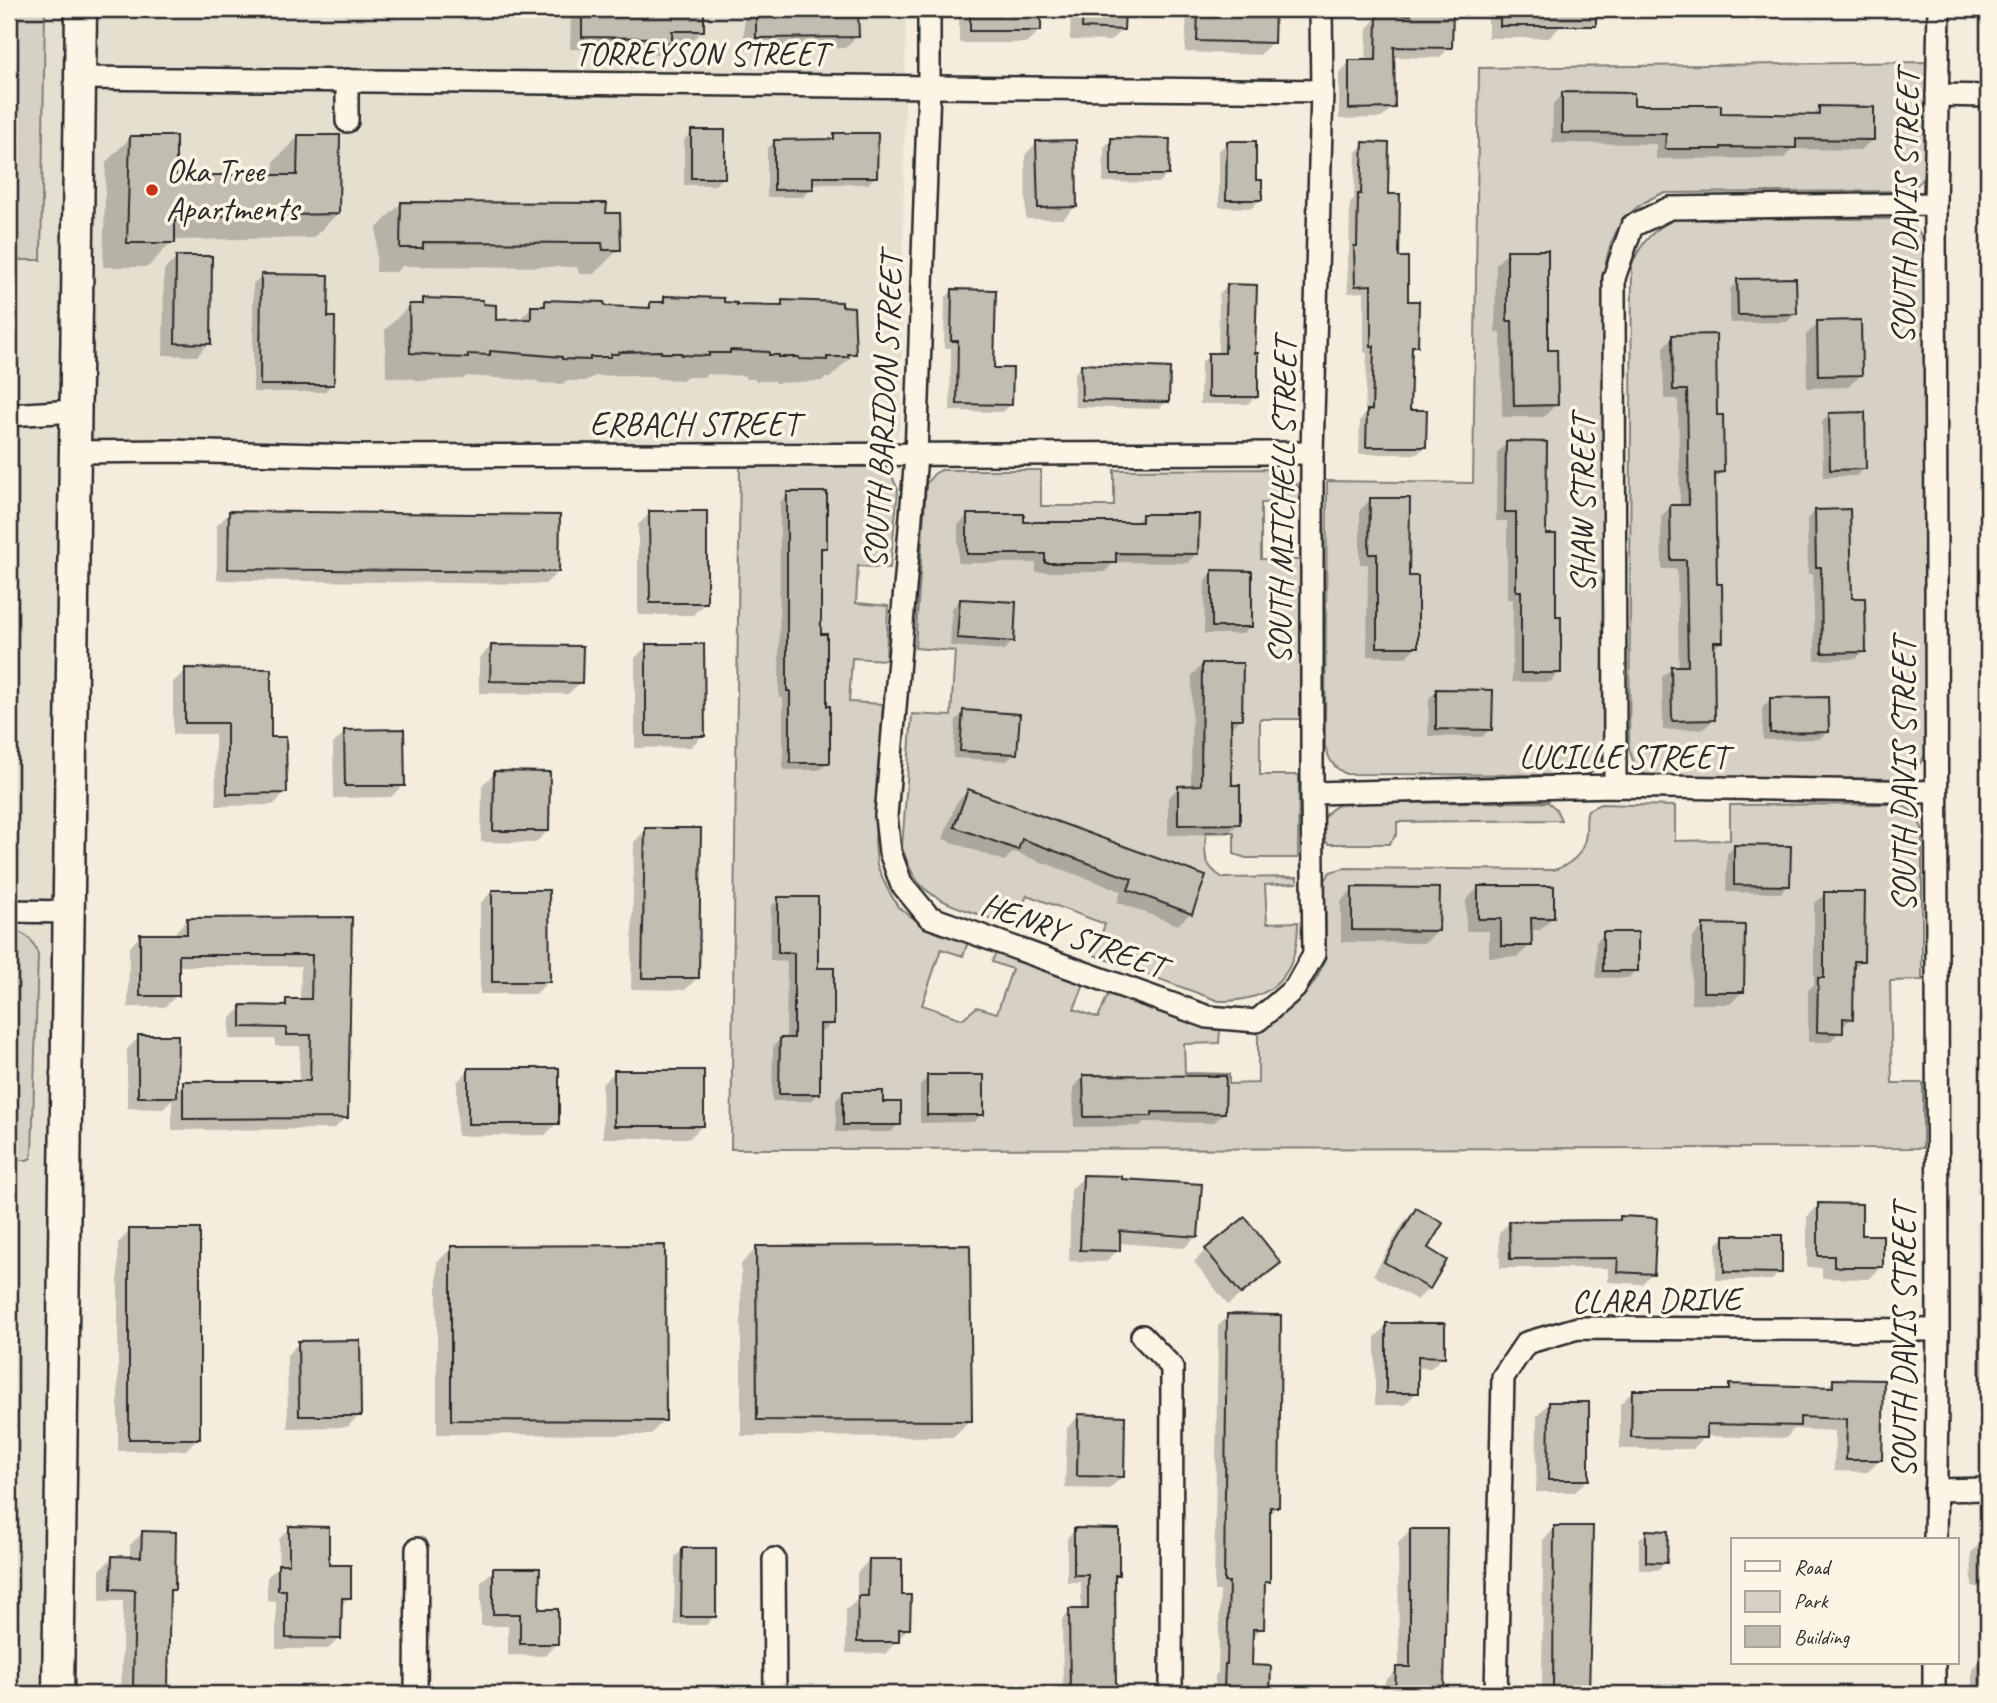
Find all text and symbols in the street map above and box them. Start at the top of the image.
street label: TORREYSON STREET [575,33,834,75]
street label: SOUTH DAVIS STREET [1882,63,1929,344]
place label: Oka Tree Apartments [166,150,301,230]
marker: Oka Tree Apartments [144,182,160,198]
street label: SOUTH BARIDON STREET [854,245,913,569]
street label: SOUTH MITCHELL STREET [1258,331,1306,664]
street label: ERBACH STREET [590,403,806,445]
street label: SHAW STREET [1562,408,1604,593]
street label: SOUTH DAVIS STREET [1883,631,1925,912]
street label: LUCILLE STREET [1519,736,1735,778]
street label: HENRY STREET [975,882,1178,990]
street label: SOUTH DAVIS STREET [1883,1197,1925,1478]
street label: CLARA DRIVE [1571,1277,1745,1322]
legend [1731,1538,1958,1664]
text: Road [1794,1554,1833,1580]
text: Park [1794,1588,1829,1614]
text: Building [1794,1624,1851,1650]

